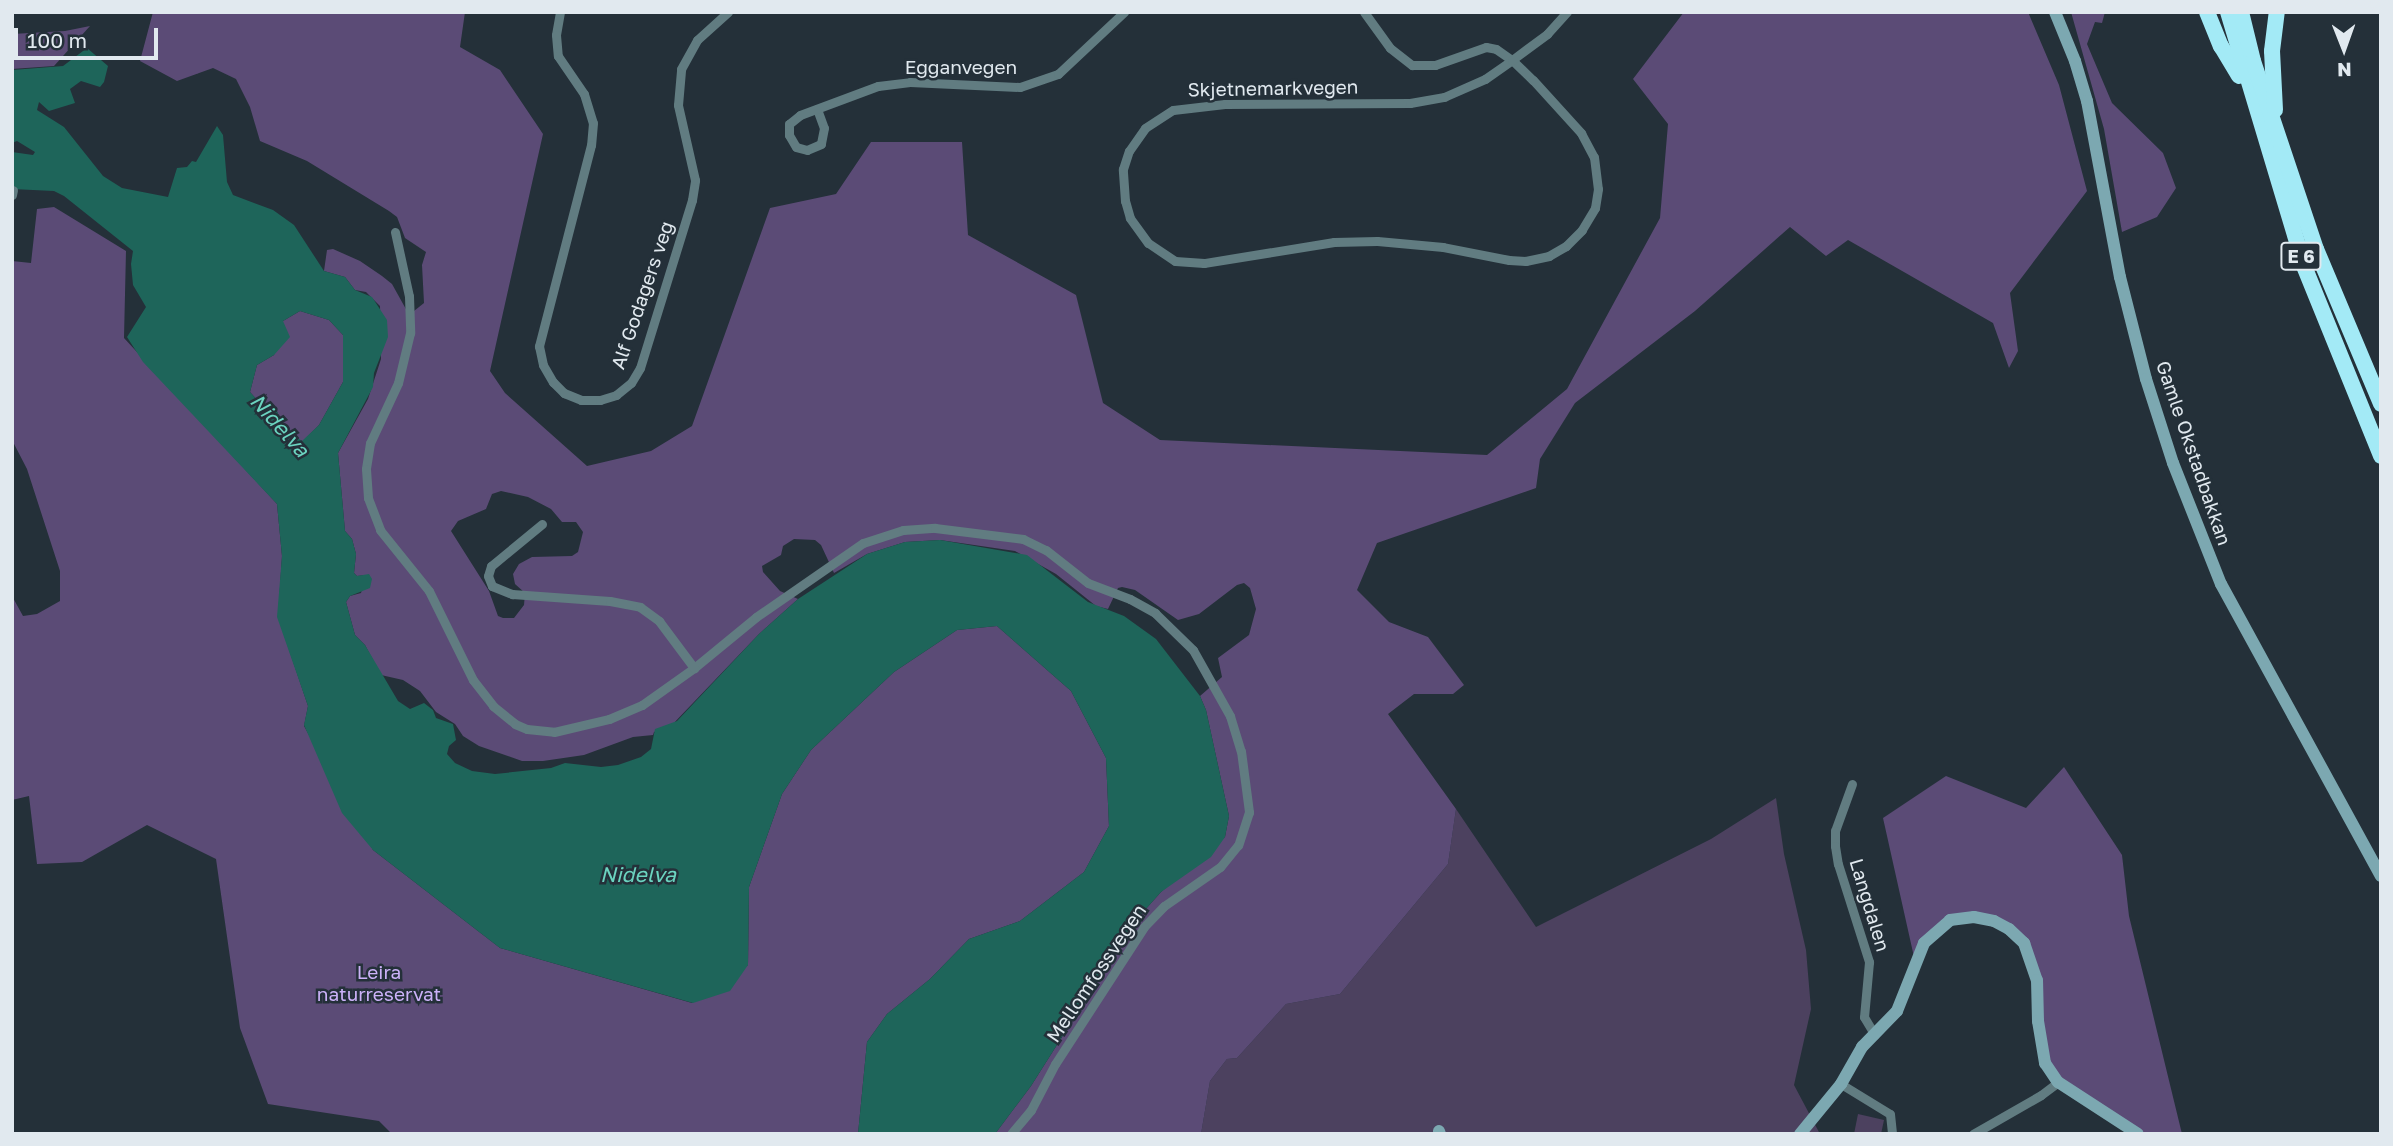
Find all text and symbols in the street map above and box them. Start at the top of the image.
scale bar [18,14,161,58]
north arrow [2309,14,2379,84]
text: 100 m [27,27,87,53]
street label: Egganvegen [905,56,1017,78]
text: N [2337,59,2352,82]
street label: Skjetnemarkvegen [1187,75,1359,101]
street label: Alf Godagers veg [606,218,678,372]
road number: E 6 [2280,242,2322,270]
street label: Gamle Okstadbakkan [2152,358,2236,548]
water label: Nidelva [245,388,315,462]
street label: Langdalen [1845,856,1895,954]
water label: Nidelva [600,861,676,887]
street label: Mellomfossvegen [1041,900,1151,1046]
park label: Leira naturreservat [317,961,441,1005]

